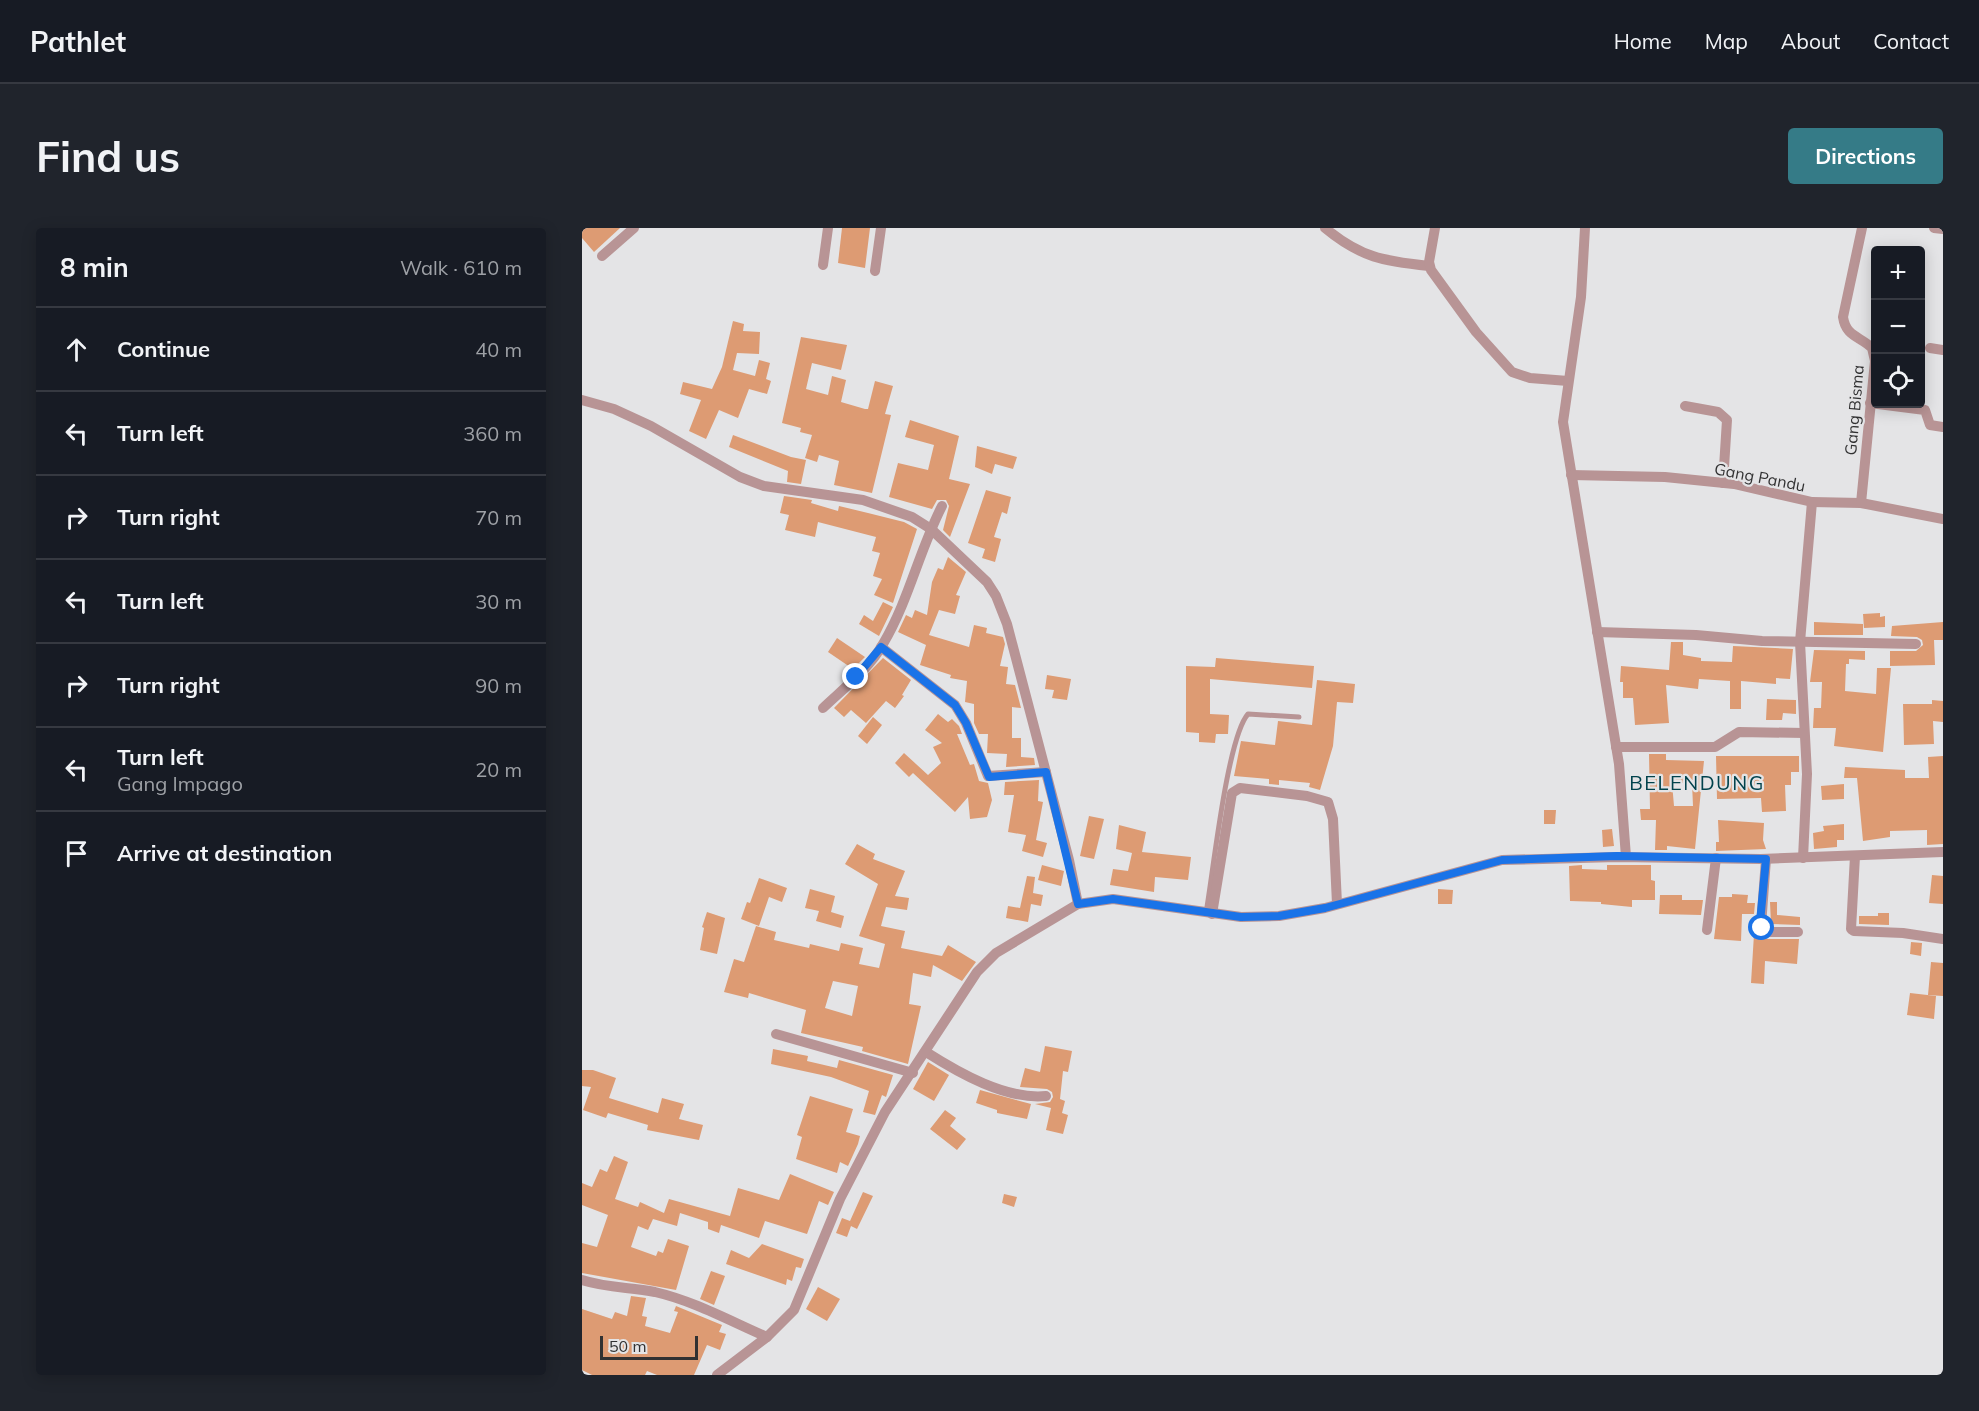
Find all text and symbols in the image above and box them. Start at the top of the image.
text: Pathlet [30,24,126,59]
text: Home [1614,28,1672,54]
text: Map [1705,28,1748,54]
text: About [1781,28,1840,54]
text: Contact [1873,28,1949,54]
button: Directions [1788,128,1943,184]
text: Find us [36,130,180,183]
map controls [1871,246,1925,408]
button: + [1871,246,1925,300]
text: 8 min [60,251,129,284]
text: Walk · 610 m [400,255,522,280]
button: − [1871,300,1925,354]
icon: ahead [60,333,93,366]
text: Continue [117,335,210,363]
text: 40 m [475,337,522,362]
button: locate [1871,354,1925,408]
street label: Gang Bisma [1840,364,1868,456]
icon: left [60,417,93,450]
text: Turn left [117,419,204,447]
text: 360 m [463,421,522,446]
street label: Gang Pandu [1713,458,1807,496]
icon: right [60,501,93,534]
text: Turn right [117,503,220,531]
text: 70 m [475,505,522,530]
icon: left [60,585,93,618]
text: Turn left [117,587,204,615]
text: 30 m [475,589,522,614]
route end [842,663,868,689]
icon: right [60,669,93,702]
text: Turn right [117,671,220,699]
text: 90 m [475,673,522,698]
text: Turn left [117,743,204,771]
icon: left [60,753,93,786]
text: 20 m [475,757,522,782]
district label: BELENDUNG [1629,770,1765,795]
text: Gang Impago [117,771,243,796]
icon: arrive [60,837,93,870]
text: Arrive at destination [117,839,332,867]
route start [1748,914,1774,940]
scale bar [600,1333,698,1360]
text: 50 m [609,1336,646,1356]

